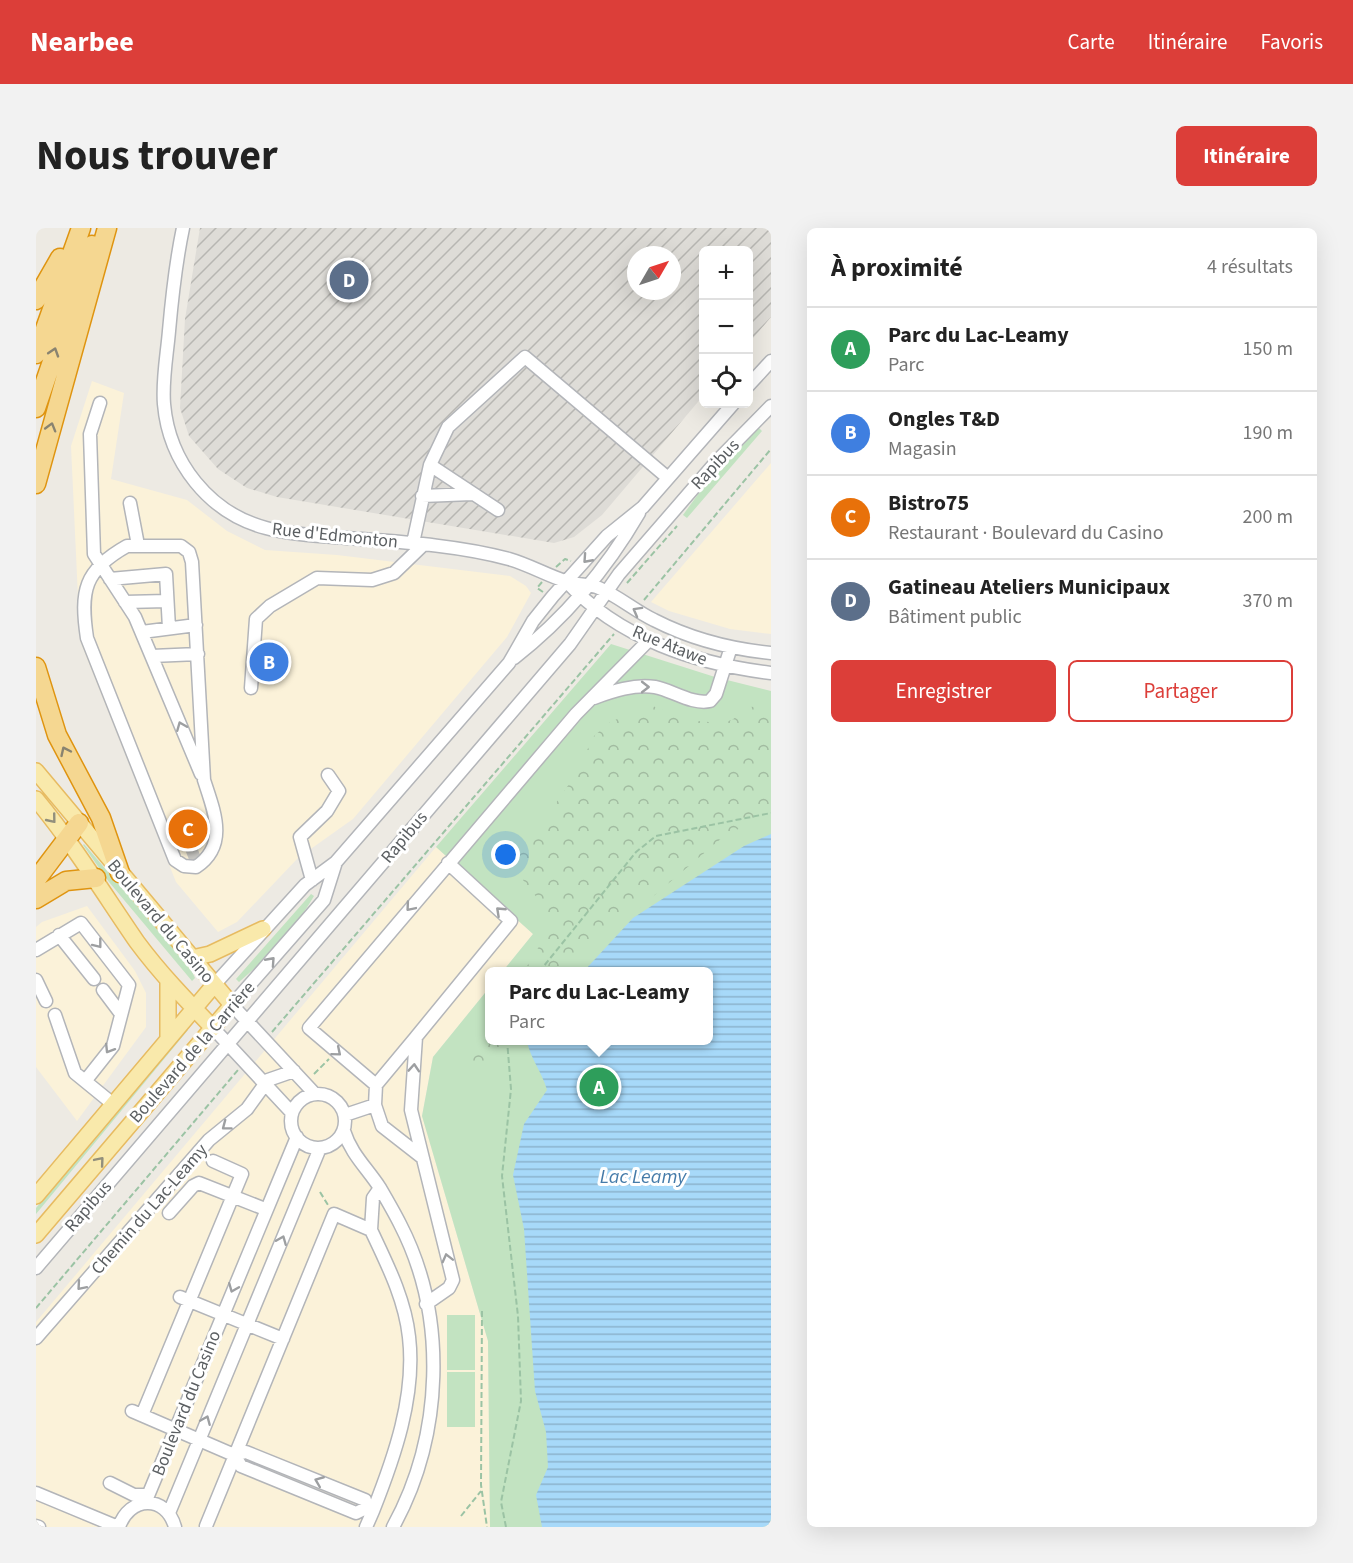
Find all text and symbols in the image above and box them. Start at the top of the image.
text: Nearbee [30,22,134,62]
text: Carte [1068,27,1115,57]
text: Itinéraire [1148,27,1227,57]
text: Favoris [1260,27,1323,57]
text: Nous trouver [36,126,278,186]
button: Itinéraire [1176,126,1317,186]
north arrow [627,246,681,300]
map controls [699,246,753,408]
button: + [699,246,753,300]
text: À proximité [831,249,963,286]
text: 4 résultats [1207,253,1293,281]
pin: D [330,257,368,302]
button: − [699,300,753,354]
text: Parc du Lac-Leamy [888,319,1069,351]
text: A [845,335,856,363]
text: 150 m [1243,335,1293,363]
one-way arrow [47,347,59,358]
text: Parc [888,351,924,379]
button: locate [699,354,753,408]
text: Ongles T&D [888,403,1000,435]
text: B [844,419,857,447]
text: 190 m [1243,419,1293,447]
one-way arrow [44,422,56,433]
street label: Rapibus [685,434,745,495]
text: Magasin [888,435,957,463]
text: Bistro75 [888,487,969,519]
text: C [845,503,856,531]
text: 200 m [1243,503,1293,531]
street label: Rue d'Edmonton [271,516,399,555]
text: Restaurant · Boulevard du Casino [888,519,1164,547]
one-way arrow [583,552,594,562]
text: Gatineau Ateliers Municipaux [888,571,1170,603]
text: D [844,587,857,615]
text: 370 m [1243,587,1293,615]
text: Bâtiment public [888,603,1022,631]
one-way arrow [633,607,643,618]
street label: Rue Atawe [629,619,711,672]
pin: B [250,640,288,684]
button: Enregistrer [831,660,1056,722]
button: Partager [1068,660,1293,722]
one-way arrow [641,681,650,693]
one-way arrow [175,721,188,732]
one-way arrow [60,746,72,757]
pin: C [168,806,208,852]
street label: Rapibus [375,806,434,869]
one-way arrow [45,812,56,823]
your location [491,840,520,869]
street label: Boulevard du Casino [101,854,220,989]
one-way arrow [407,900,418,911]
one-way arrow [496,907,507,918]
one-way arrow [90,938,101,949]
one-way arrow [264,958,275,968]
popup [485,967,713,1045]
street label: Boulevard de la Carrière [124,976,261,1129]
text: Parc du Lac-Leamy [509,976,689,1008]
text: Parc [509,1008,545,1036]
one-way arrow [105,1043,116,1054]
one-way arrow [330,1045,341,1056]
one-way arrow [407,1063,420,1072]
pin: A [580,1064,618,1110]
one-way arrow [222,1119,233,1130]
street label: Chemin du Lac-Leamy [85,1138,214,1280]
one-way arrow [92,1157,103,1168]
water label: Lac Leamy [600,1163,687,1191]
street label: Rapibus [59,1175,118,1238]
one-way arrow [275,1235,287,1246]
one-way arrow [442,1254,455,1264]
one-way arrow [77,1279,88,1290]
one-way arrow [228,1282,240,1293]
street label: Boulevard du Casino [146,1327,227,1480]
one-way arrow [199,1415,211,1426]
one-way arrow [314,1476,325,1488]

